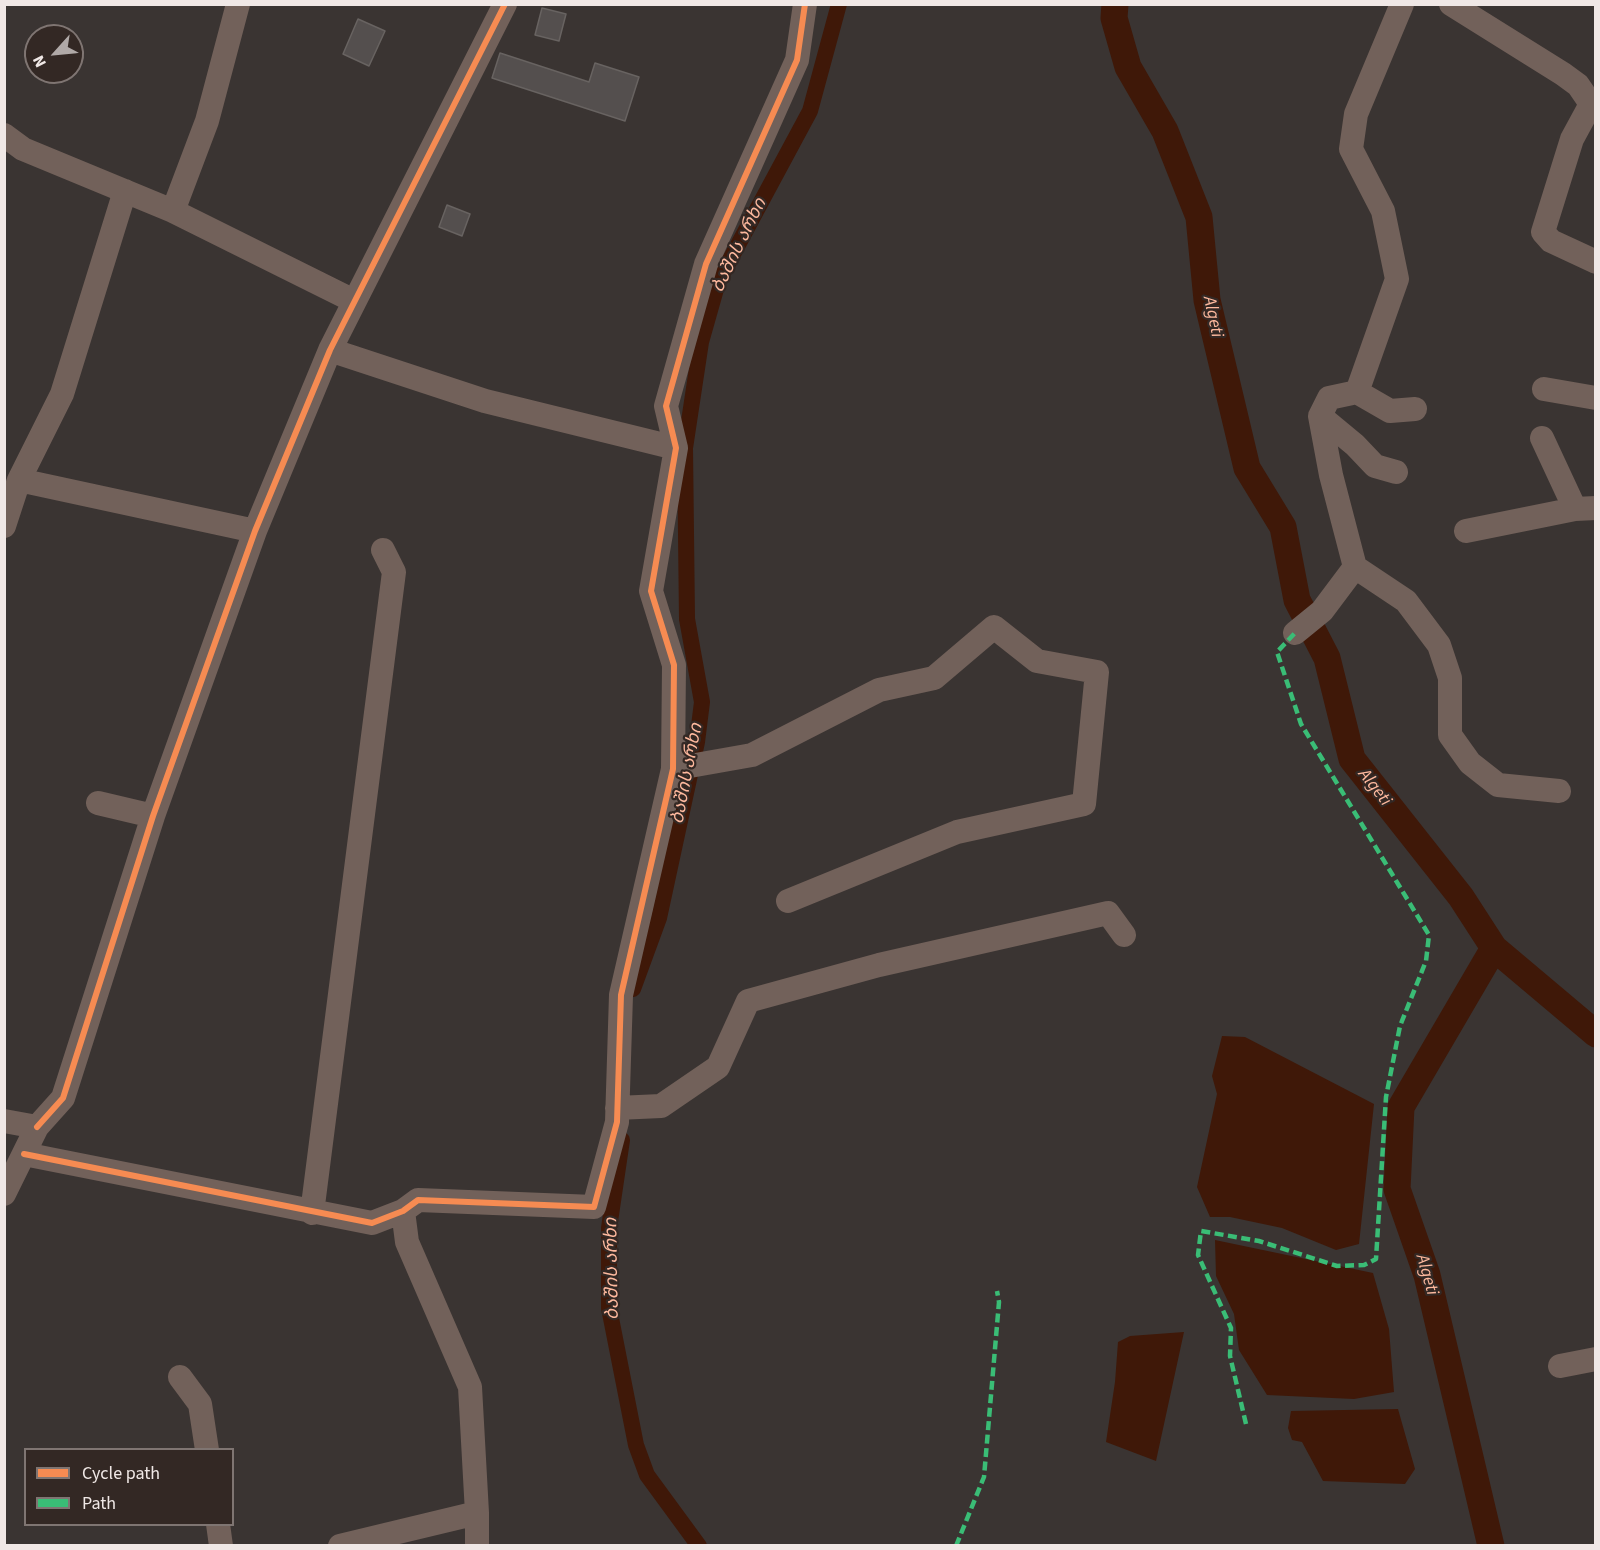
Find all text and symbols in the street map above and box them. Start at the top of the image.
north arrow [24,24,84,84]
text: N [28,52,52,71]
water label: ბაშის არხი [708,195,772,297]
water label: Algeti [1197,294,1227,340]
water label: ბაშის არხი [668,722,708,826]
water label: Algeti [1353,765,1395,811]
water label: ბაშის არხი [601,1218,625,1320]
water label: Algeti [1410,1252,1442,1298]
legend [24,1448,234,1526]
text: Cycle path [82,1461,160,1486]
text: Path [82,1491,116,1516]

